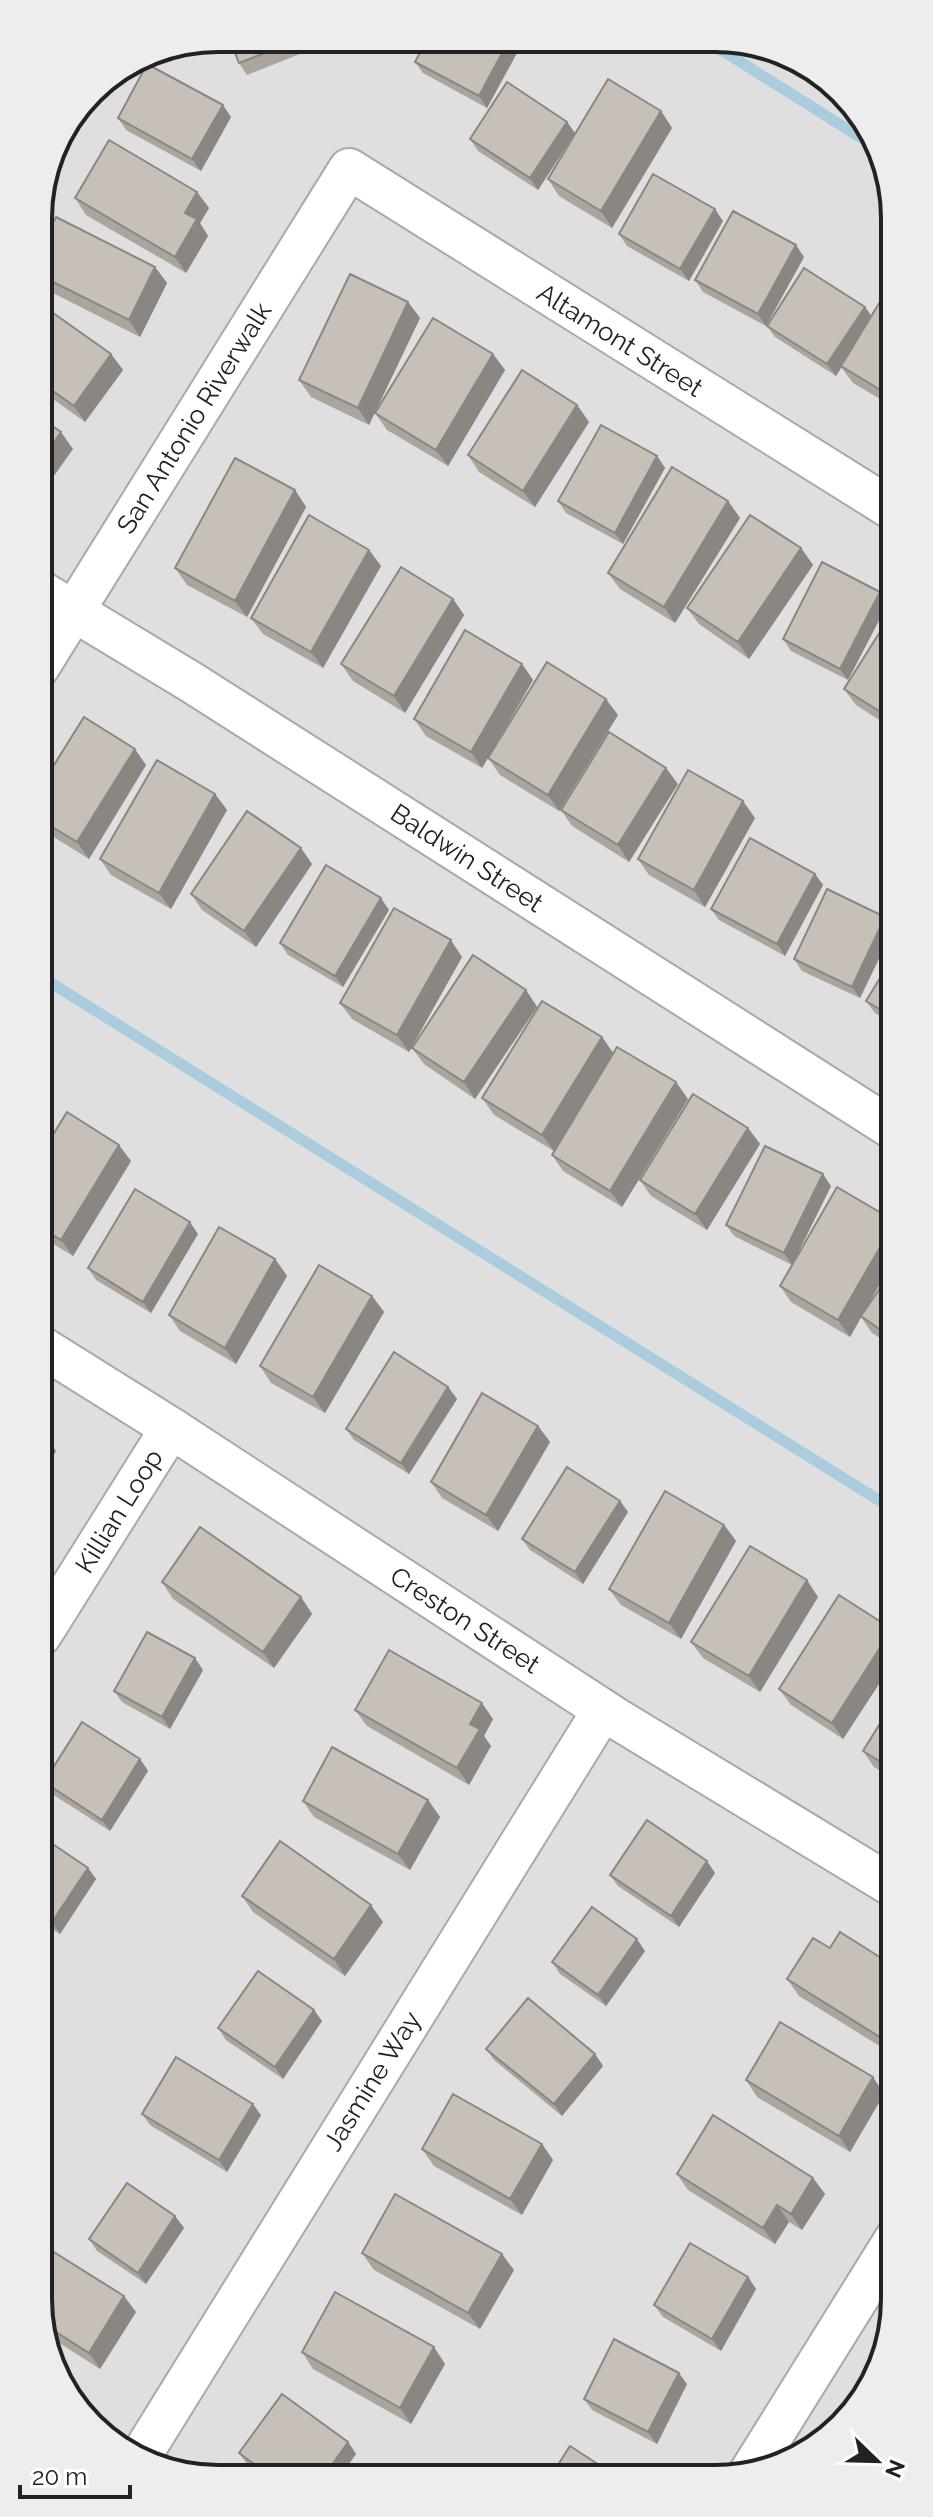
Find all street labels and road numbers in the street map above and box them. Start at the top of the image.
street label: Altamont Street [532,277,708,403]
street label: San Antonio Riverwalk [111,297,277,539]
street label: Baldwin Street [385,798,549,919]
street label: Killian Loop [69,1444,169,1578]
street label: Creston Street [385,1561,546,1680]
street label: Jasmine Way [317,2006,427,2156]

